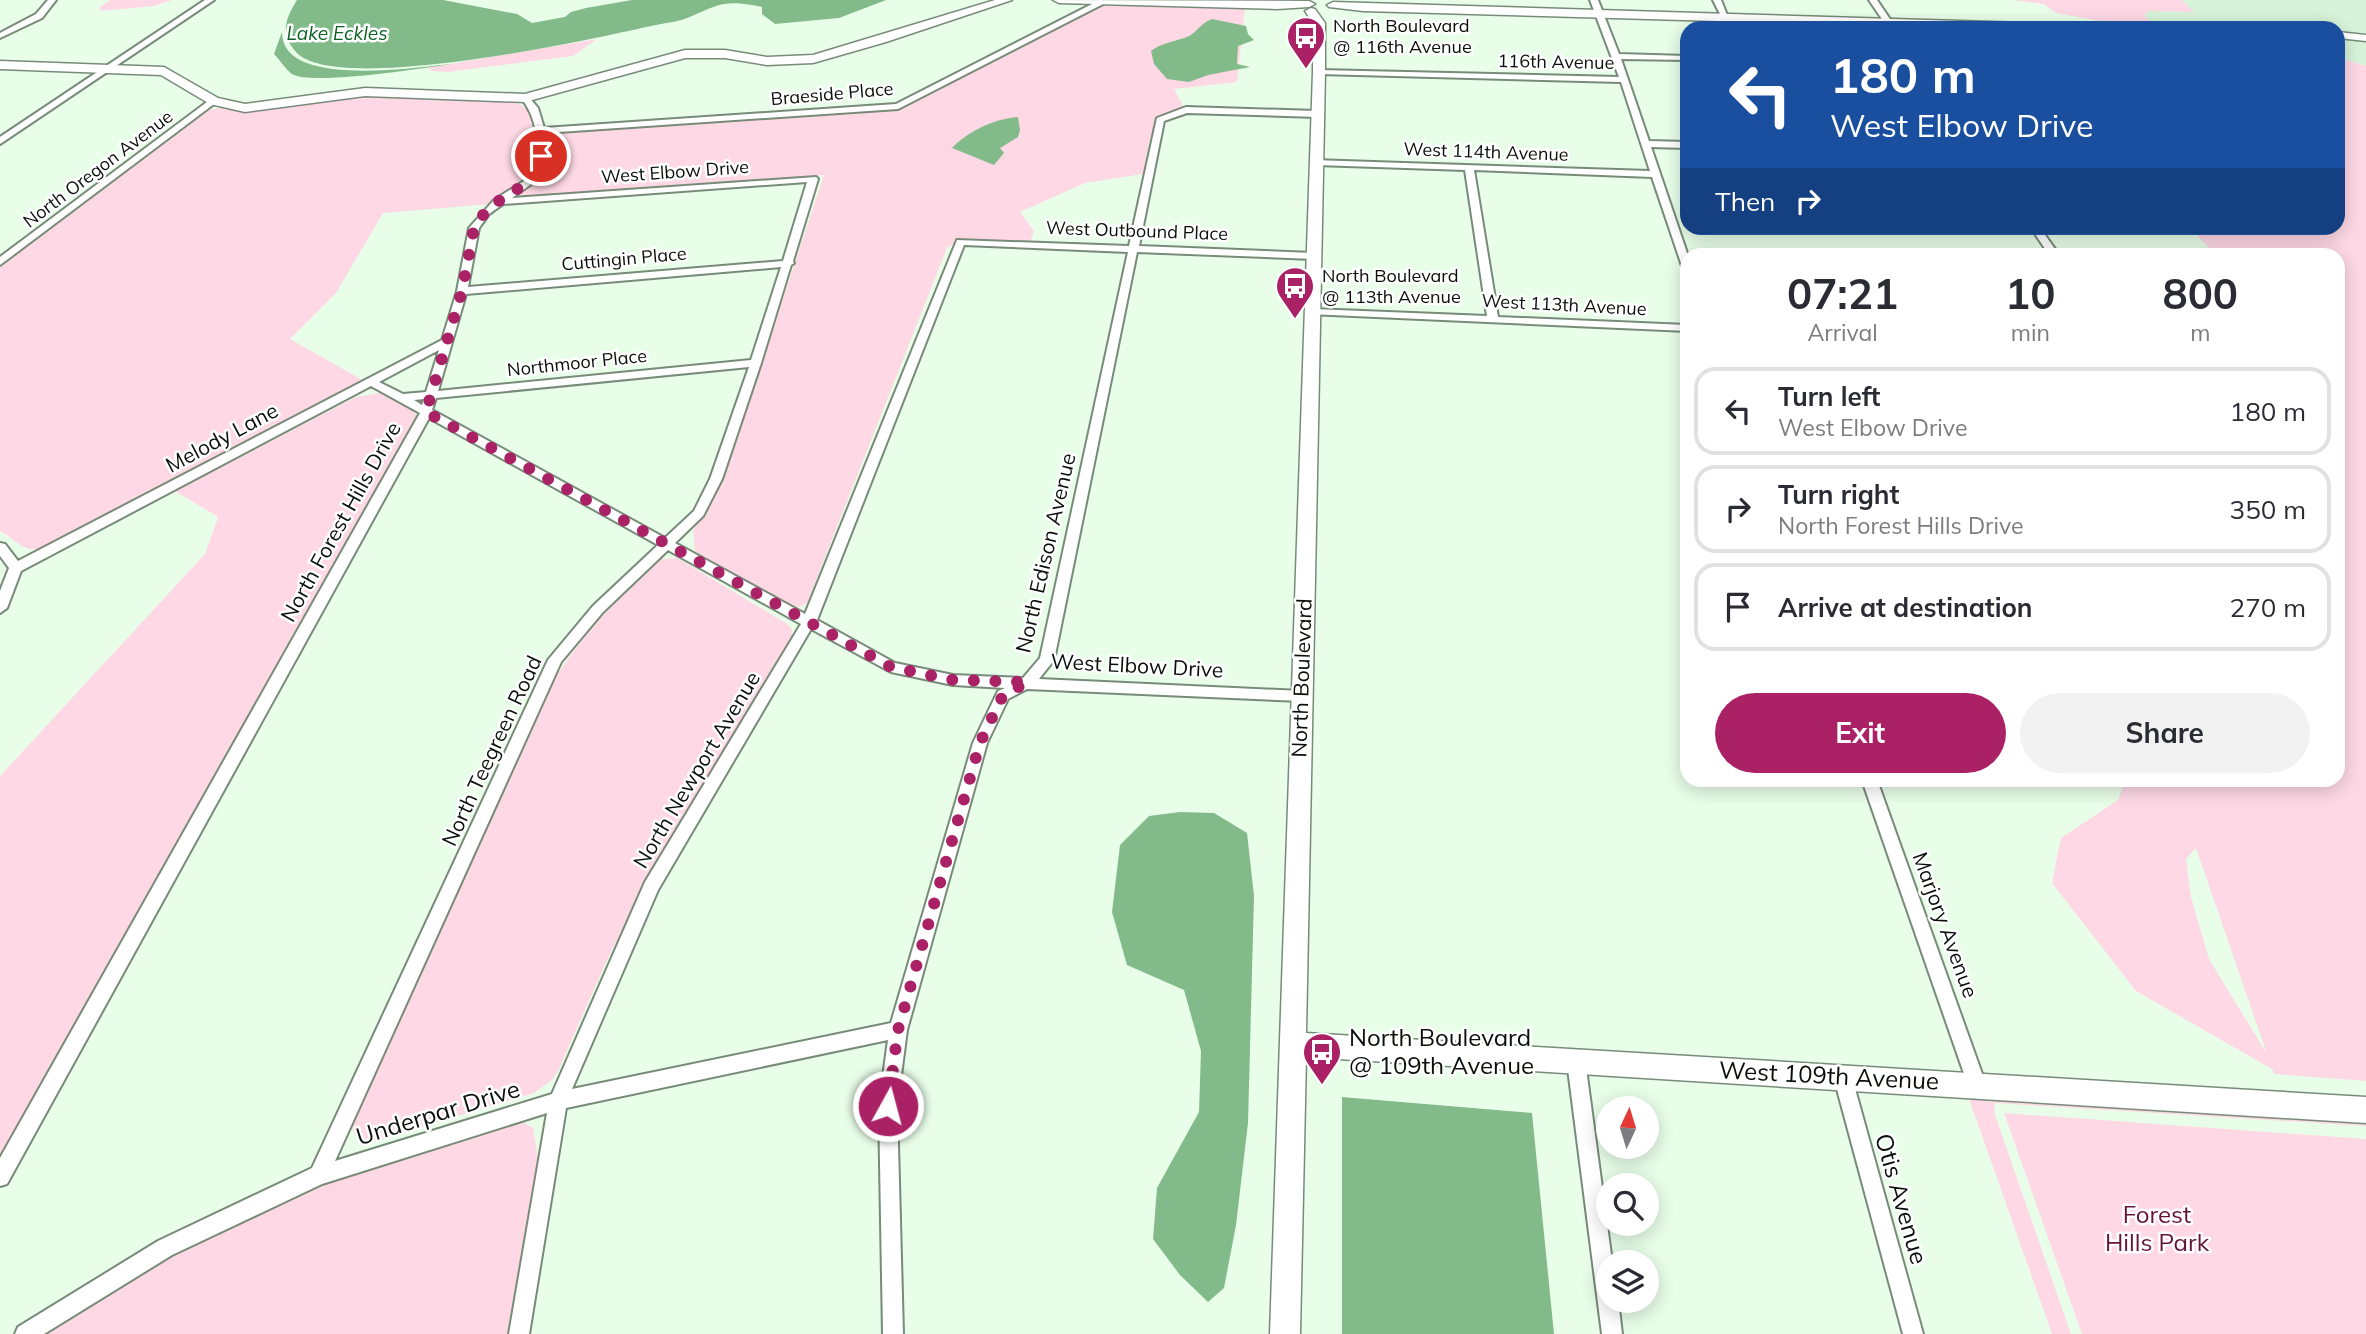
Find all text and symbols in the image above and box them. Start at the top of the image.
place label: North Boulevard @ 116th Avenue [1333,14,1472,58]
bus stop icon: North Boulevard @ 116th Avenue [1285,15,1327,70]
water label: Lake Eckles [286,21,388,45]
text: 180 m [1830,44,1976,105]
street label: 116th Avenue [1497,49,1615,74]
icon: left [1715,49,1806,140]
street label: Braeside Place [770,77,894,110]
street label: North Oregon Avenue [18,105,177,232]
text: West Elbow Drive [1830,105,2094,145]
pin [511,126,571,186]
icon: arrive [522,137,560,175]
street label: West 114th Avenue [1403,137,1569,166]
street label: West Elbow Drive [600,155,750,188]
icon: right [1789,182,1827,220]
text: Then [1715,185,1775,218]
street label: West Outbound Place [1046,216,1228,245]
street label: Cuttingin Place [560,242,687,275]
place label: North Boulevard @ 113th Avenue [1322,264,1461,308]
bus stop icon: North Boulevard @ 113th Avenue [1274,265,1316,320]
text: 07:21 [1787,267,1898,320]
text: 10 [2005,267,2056,320]
text: 800 [2162,267,2238,320]
street label: West 113th Avenue [1481,289,1647,320]
text: Arrival [1807,318,1878,347]
text: min [2011,318,2050,347]
text: m [2190,318,2210,347]
street label: Northmoor Place [506,344,648,381]
text: Turn left [1778,380,1880,413]
icon: left [1719,392,1757,430]
text: 180 m [2230,395,2306,428]
street label: Melody Lane [161,397,282,478]
text: West Elbow Drive [1778,413,1967,442]
street label: North Forest Hills Drive [274,417,406,626]
street label: North Edison Avenue [1009,450,1081,655]
text: Turn right [1778,478,1899,511]
icon: right [1719,490,1757,528]
text: 350 m [2230,493,2306,526]
text: North Forest Hills Drive [1778,511,2024,540]
icon: arrive [1719,588,1757,626]
text: Arrive at destination [1778,591,2033,624]
text: 270 m [2230,591,2306,624]
street label: North Boulevard [1285,598,1317,758]
street label: West Elbow Drive [1050,647,1224,683]
street label: North Teegreen Road [436,651,547,850]
street label: North Newport Avenue [627,666,765,873]
button: Exit [1715,693,2006,773]
button: Share [2020,693,2310,773]
street label: Marjory Avenue [1908,848,1984,1001]
place label: North Boulevard @ 109th Avenue [1349,1022,1534,1080]
bus stop icon: North Boulevard @ 109th Avenue [1301,1031,1343,1086]
street label: West 109th Avenue [1718,1054,1940,1096]
position arrow [851,1069,925,1143]
street label: Underpar Drive [352,1073,523,1151]
north arrow [1596,1096,1659,1158]
map controls [1596,1096,1659,1313]
street label: Otis Avenue [1869,1130,1935,1267]
button: search [1596,1173,1659,1236]
park label: Forest Hills Park [2105,1199,2210,1257]
button: layers [1596,1250,1659,1313]

